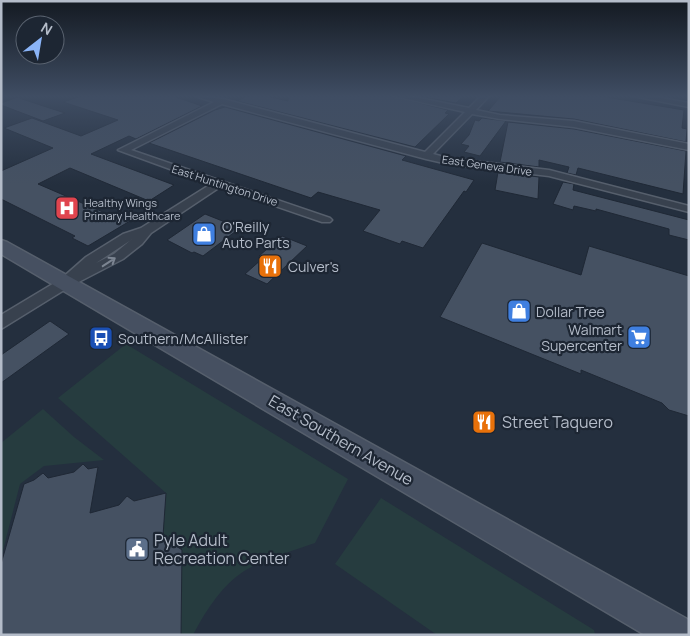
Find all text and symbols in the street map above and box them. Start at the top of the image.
north arrow [15,15,65,65]
text: N [38,18,56,39]
street label: East Geneva Drive [441,151,534,179]
street label: East Huntington Drive [170,161,280,209]
hospital icon: Healthy Wings Primary Healthcare [54,195,80,221]
place label: Healthy Wings Primary Healthcare [84,195,181,223]
place label: O'Reilly Auto Parts [222,217,290,252]
shop icon: O'Reilly Auto Parts [191,221,217,247]
restaurant icon: Culver's [257,253,283,279]
one-way arrow [102,257,116,267]
place label: Culver's [288,257,339,276]
shop icon: Dollar Tree [506,298,532,324]
place label: Dollar Tree [536,302,605,321]
place label: Walmart Supercenter [541,320,622,355]
supermarket icon: Walmart Supercenter [626,324,652,350]
bus stop icon: Southern/McAllister [88,325,114,351]
place label: Southern/McAllister [118,329,248,348]
street label: East Southern Avenue [265,390,417,490]
restaurant icon: Street Taquero [471,409,497,435]
place label: Street Taquero [502,411,613,433]
place label: Pyle Adult Recreation Center [154,529,290,569]
public building icon: Pyle Adult Recreation Center [124,536,150,562]

